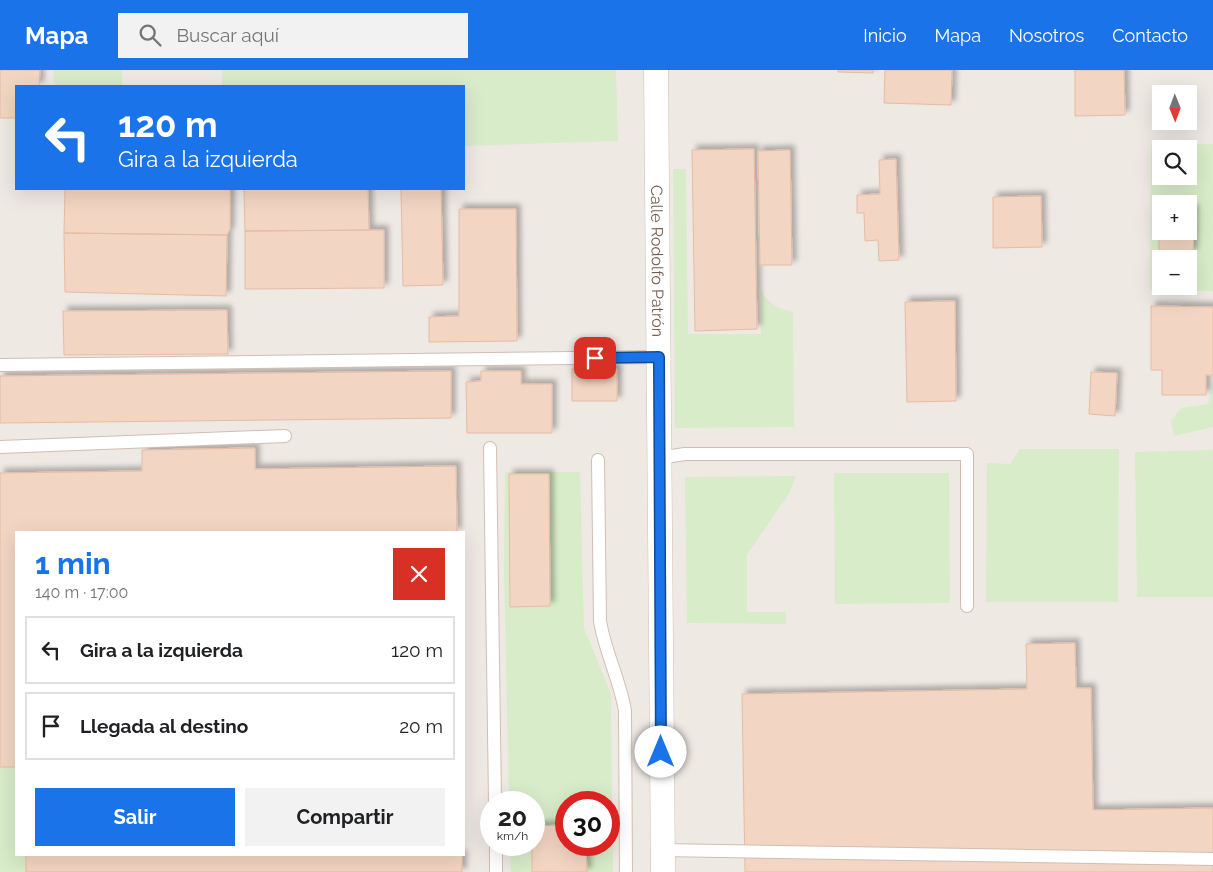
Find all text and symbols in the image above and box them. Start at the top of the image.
search box [118,13,468,58]
text: Mapa [25,21,88,50]
icon: search [136,21,164,49]
text: Buscar aquí [176,24,279,46]
text: Inicio [863,25,907,46]
text: Mapa [935,25,981,46]
text: Nosotros [1009,25,1084,46]
text: Contacto [1112,25,1188,46]
north arrow [1152,85,1198,130]
map controls [1152,85,1197,295]
text: 120 m [118,104,218,145]
icon: left [35,105,100,170]
button: search [1152,140,1197,185]
text: Gira a la izquierda [118,146,298,172]
street label: Calle Rodolfo Patrón [647,185,667,337]
button: + [1152,195,1197,240]
button: − [1152,250,1197,295]
pin [574,337,616,379]
icon: arrive [581,344,609,372]
text: 1 min [35,546,111,581]
button: close [393,548,445,600]
text: 140 m · 17:00 [35,583,128,602]
icon: left [37,636,65,664]
text: Gira a la izquierda [80,639,243,661]
text: 120 m [391,639,443,661]
icon: arrive [37,712,65,740]
text: Llegada al destino [80,715,248,737]
text: 20 m [399,715,443,737]
position arrow [634,725,686,777]
button: Salir [35,788,235,846]
button: Compartir [245,788,445,846]
speed limit sign: 30 [555,791,620,856]
text: 20 [498,802,527,832]
text: km/h [497,829,528,843]

